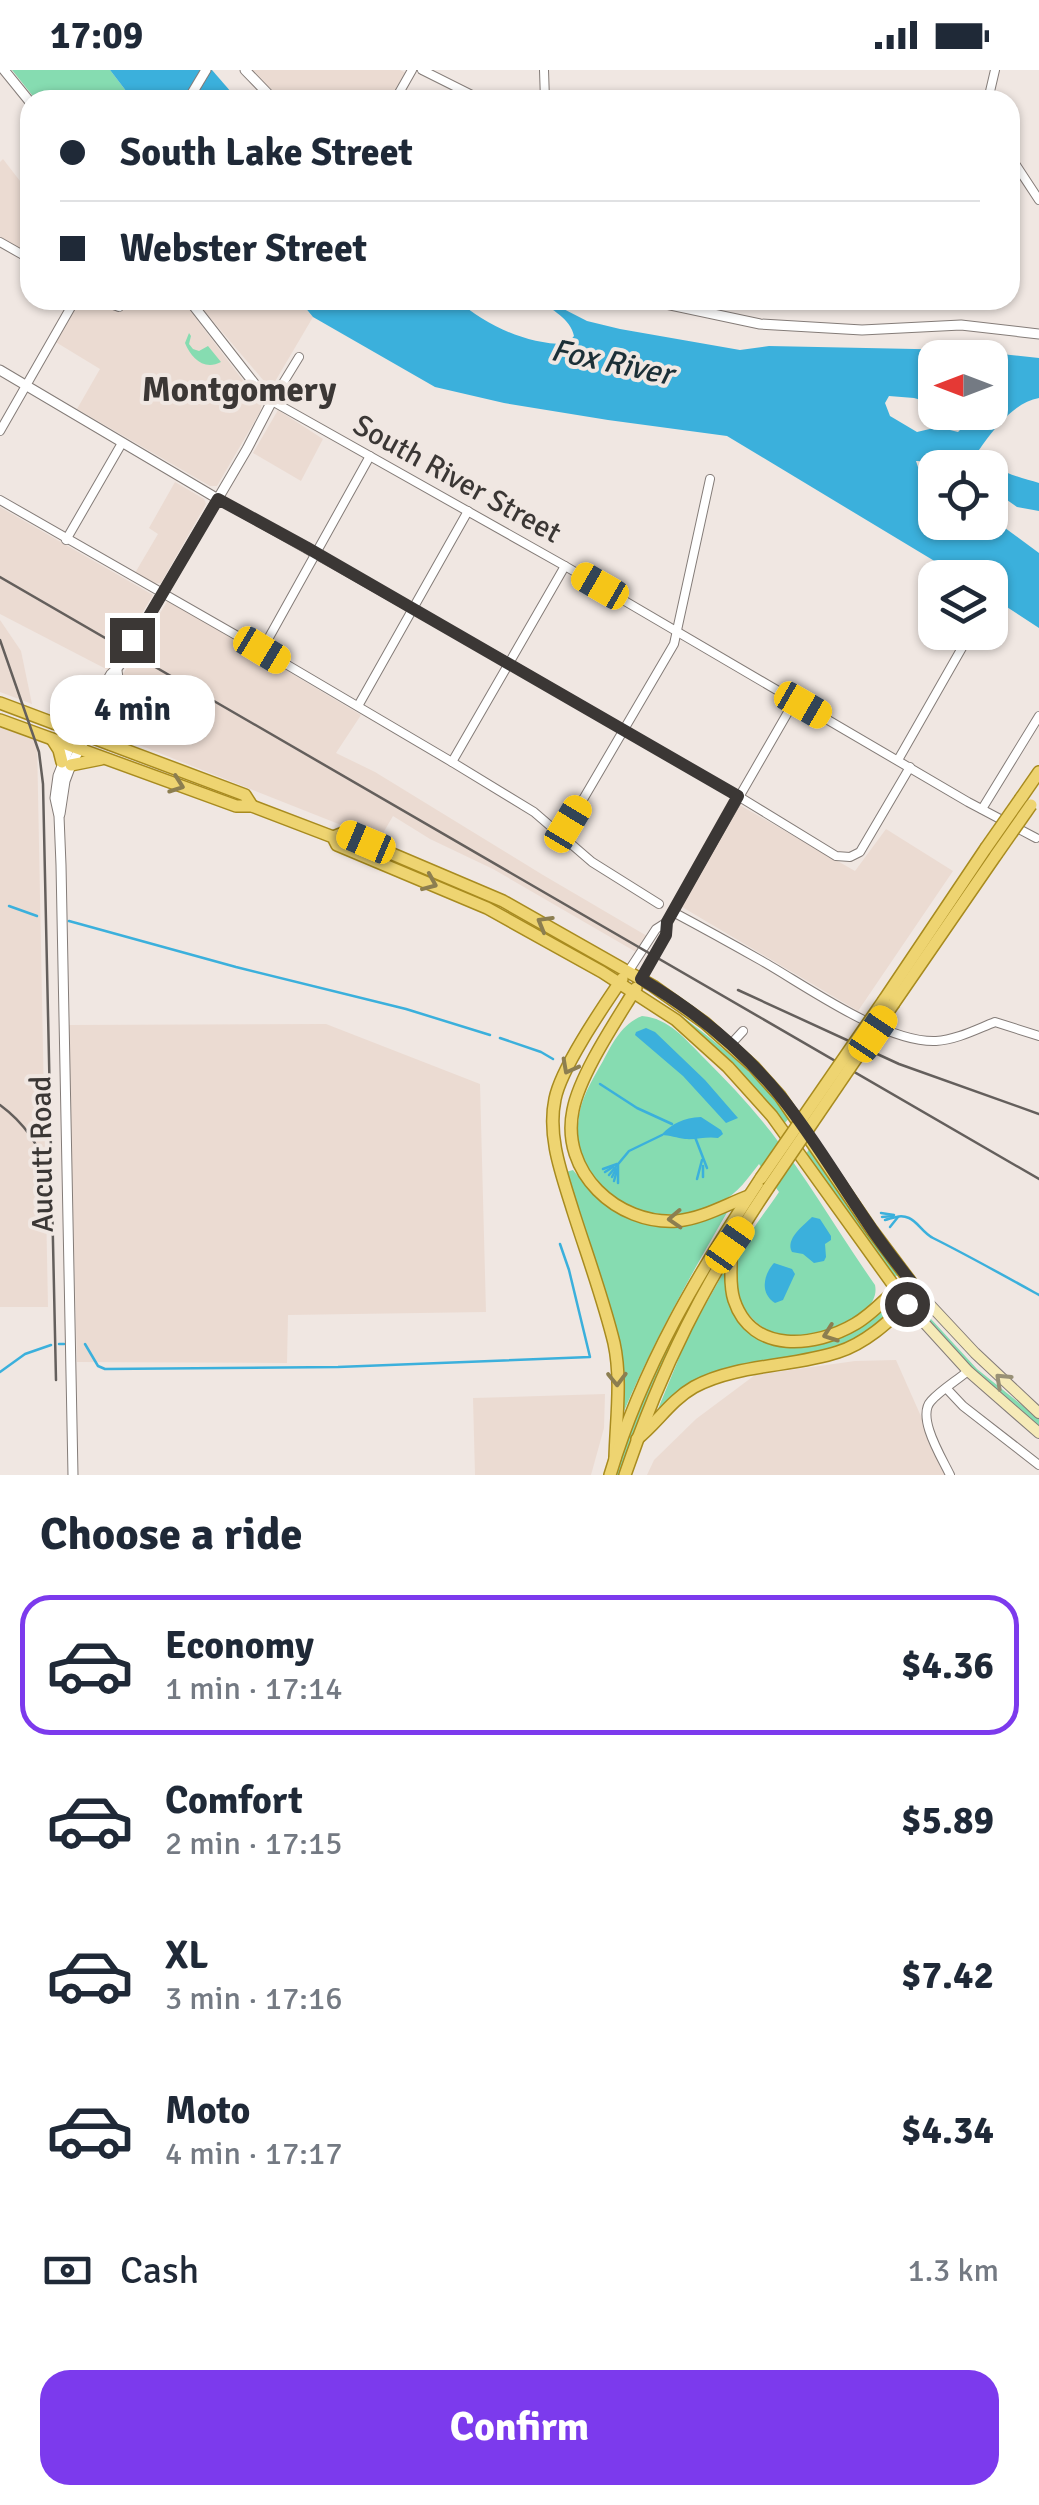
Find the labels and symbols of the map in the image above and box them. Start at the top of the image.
water label: Fox River [548,330,680,395]
north arrow [918,340,1008,430]
district label: Montgomery [142,368,337,411]
street label: South River Street [347,407,567,551]
car [567,558,633,614]
route end [110,618,155,663]
car [229,622,295,678]
callout: 4 min [49,675,214,745]
car [770,677,836,733]
one-way arrow [168,773,185,794]
car [540,791,596,857]
car [333,816,399,868]
one-way arrow [420,871,438,891]
one-way arrow [537,916,555,935]
car [844,1001,902,1067]
one-way arrow [562,1056,582,1074]
street label: Aucutt Road [22,1075,62,1233]
one-way arrow [667,1209,682,1230]
car [701,1212,759,1278]
route start [885,1282,930,1327]
one-way arrow [822,1323,840,1343]
one-way arrow [606,1372,628,1388]
one-way arrow [996,1374,1014,1392]

